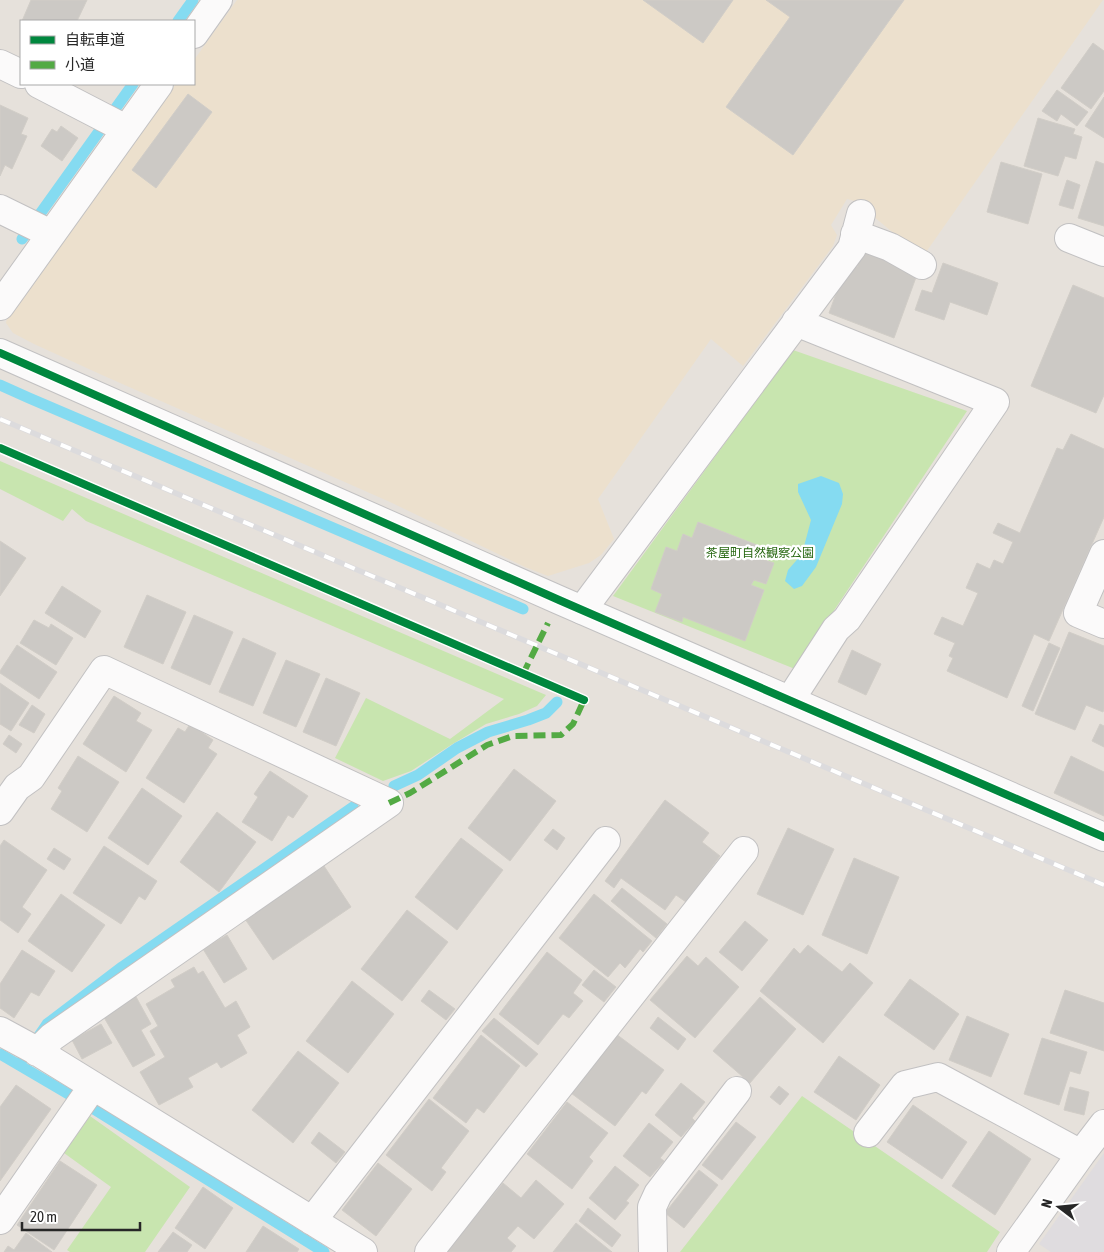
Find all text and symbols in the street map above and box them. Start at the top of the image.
legend [20,20,195,85]
text: 自転車道 [65,31,125,48]
text: 小道 [65,56,95,73]
park label: 茶屋町自然観察公園 [706,546,814,560]
north arrow [1034,1182,1084,1232]
text: N [1038,1197,1055,1210]
scale bar [22,1200,140,1232]
text: 20 m [30,1208,57,1225]

